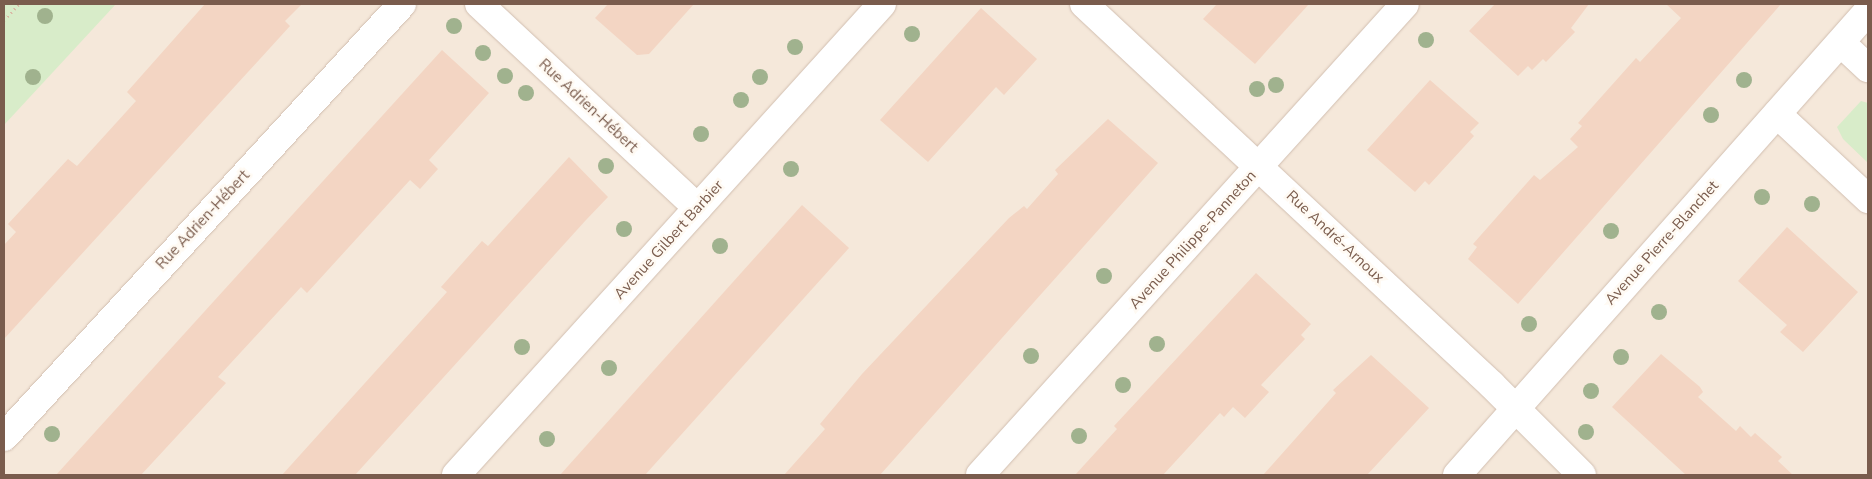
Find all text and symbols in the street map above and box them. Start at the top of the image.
street label: Rue Adrien-Hébert [535,56,641,156]
street label: Rue Adrien-Hébert [153,167,253,273]
street label: Avenue Philippe-Panneton [1126,167,1260,313]
street label: Avenue Gilbert Barbier [611,177,727,303]
street label: Avenue Pierre-Blanchet [1602,177,1722,309]
street label: Rue André-Arnoux [1282,187,1388,287]

